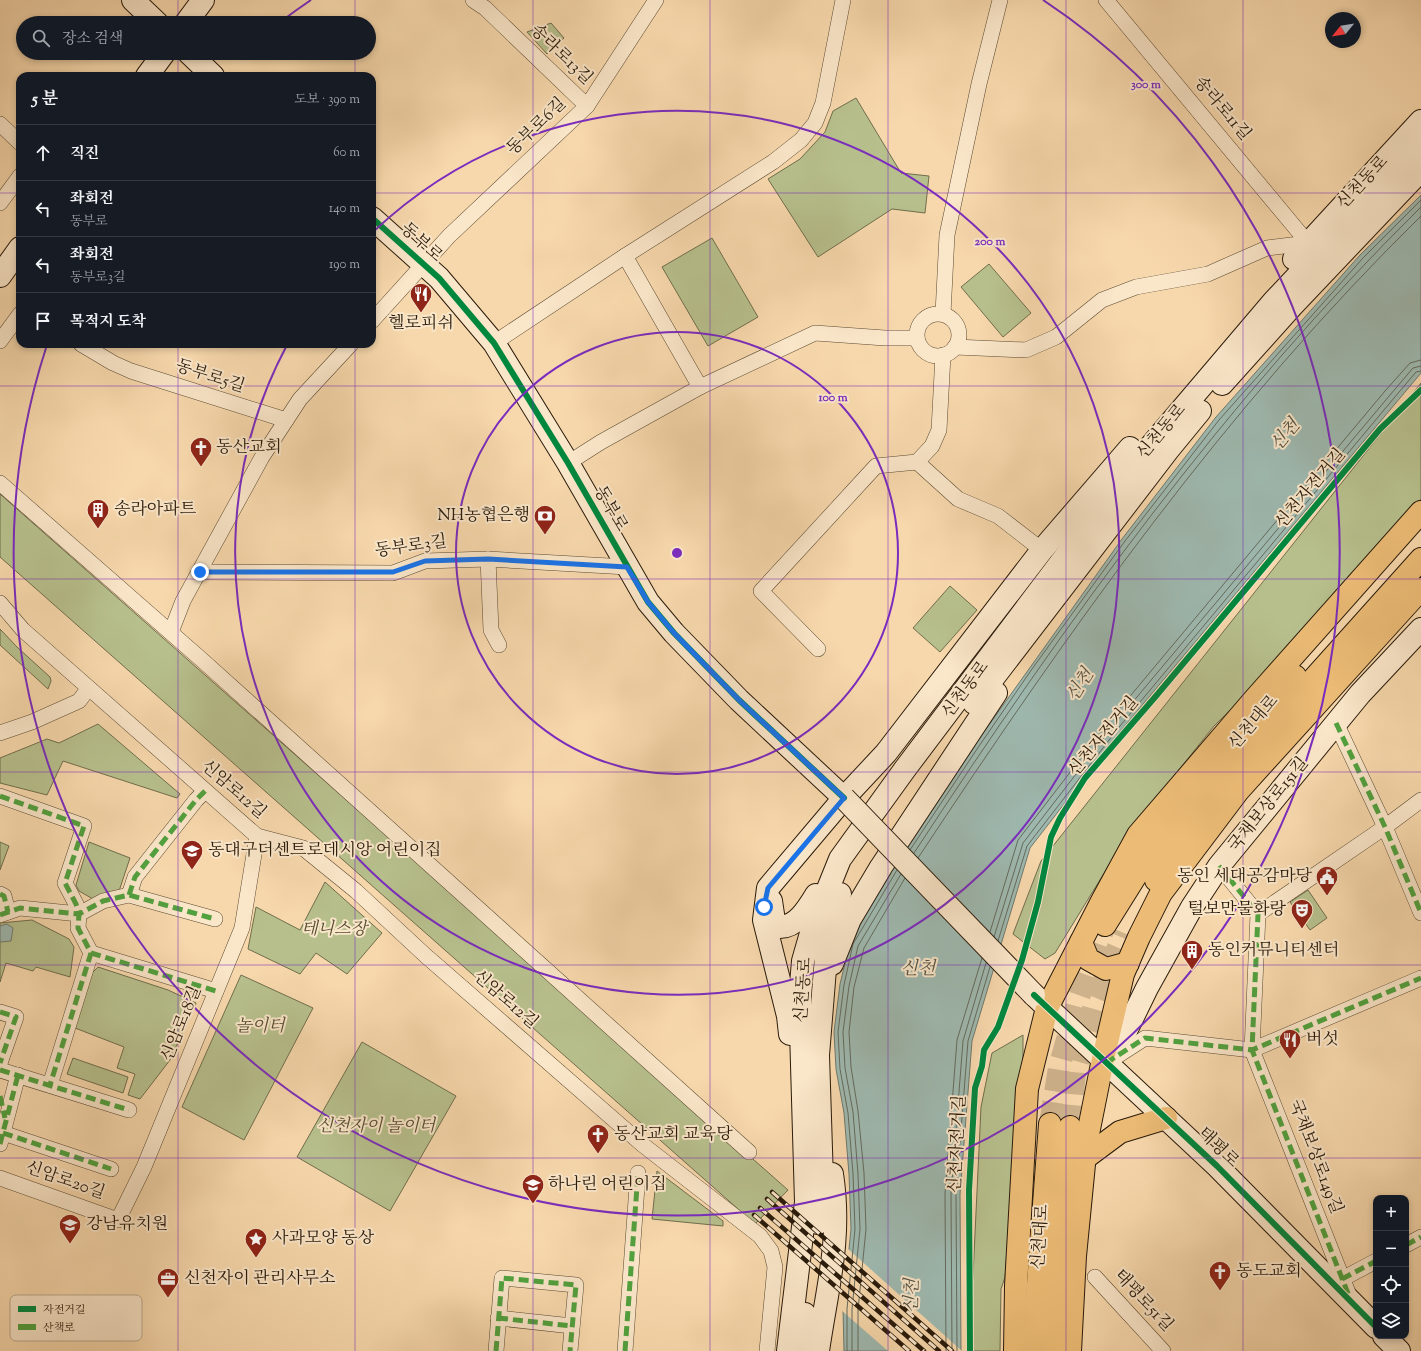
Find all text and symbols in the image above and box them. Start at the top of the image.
north arrow [1325,12,1361,48]
search box [16,16,376,60]
street label: 송라로13길 [524,19,598,91]
icon: search [30,27,52,49]
text: 장소 검색 [62,29,123,50]
street label: 송라로11길 [1188,72,1256,146]
text: 300 m [1131,76,1161,94]
text: 5 분 [32,88,58,112]
text: 도보 · 390 m [294,91,360,109]
street label: 동부로6길 [502,93,572,161]
icon: ahead [32,142,54,164]
text: 직진 [70,144,99,165]
text: 60 m [333,144,360,162]
street label: 신천동로 [1332,150,1395,215]
text: 좌회전 [70,189,113,210]
icon: left [32,198,54,220]
text: 140 m [329,200,360,218]
text: 동부로 [70,213,108,231]
street label: 동부로 [395,218,448,269]
text: 200 m [975,233,1005,251]
text: 좌회전 [70,245,113,266]
icon: left [32,254,54,276]
text: 190 m [329,256,360,274]
text: 동부로3길 [70,269,125,287]
restaurant icon: 헬로피쉬 [408,281,434,314]
icon: arrive [32,310,54,332]
text: 목적지 도착 [70,312,146,333]
place label: 헬로피쉬 [388,312,454,336]
street label: 동부로5길 [172,355,248,399]
text: 100 m [817,389,848,407]
street label: 신천동로 [1132,399,1193,465]
water label: 신천 [1265,413,1308,458]
church icon: 동산교회 [188,435,214,468]
place label: 동산교회 [216,436,282,460]
street label: 신천자전거길 [1270,444,1352,534]
street label: 동부로 [587,482,633,537]
building icon: 송라아파트 [85,497,111,530]
place label: 송라아파트 [114,498,197,522]
bank icon: NH농협은행 [532,503,558,536]
place label: NH농협은행 [437,504,530,528]
street label: 동부로3길 [373,530,449,564]
centre of rings [670,546,684,560]
route end [191,563,209,581]
street label: 신천동로 [937,656,996,723]
water label: 신천 [1061,663,1102,708]
street label: 신천대로 [1223,690,1285,756]
street label: 신천자전거길 [1063,692,1145,782]
street label: 국채보상로151길 [1223,752,1315,858]
street label: 신암로12길 [195,755,271,825]
school or university icon: 동대구더센트로데시앙 어린이집 [179,838,205,871]
place label: 동대구더센트로데시앙 어린이집 [208,839,442,863]
public building icon: 동인 세대공감마당 [1314,864,1340,897]
place label: 동인 세대공감마당 [1177,865,1313,889]
theatre icon: 털보만물화랑 [1289,897,1315,930]
route start [755,898,773,916]
place label: 털보만물화랑 [1187,898,1287,922]
park label: 테니스장 [301,918,369,942]
building icon: 동인커뮤니티센터 [1179,938,1205,971]
place label: 동인커뮤니티센터 [1208,939,1339,963]
street label: 신천동로 [790,956,818,1024]
water label: 신천 [901,957,937,983]
street label: 신암로12길 [467,965,543,1035]
street label: 신암로18길 [156,982,208,1066]
park label: 놀이터 [235,1015,286,1039]
restaurant icon: 버섯 [1277,1027,1303,1060]
place label: 버섯 [1306,1028,1339,1052]
street label: 신천자전거길 [943,1094,973,1194]
street label: 국채보상로149길 [1282,1096,1348,1218]
park label: 신천자이 놀이터 [317,1115,437,1139]
church icon: 동산교회 교육당 [585,1122,611,1155]
street label: 태평로 [1192,1122,1244,1174]
place label: 동산교회 교육당 [614,1123,733,1147]
street label: 신암로20길 [22,1156,108,1206]
school or university icon: 하나린 어린이집 [520,1172,546,1205]
place label: 하나린 어린이집 [548,1173,667,1197]
map controls [1373,1195,1409,1339]
button: + [1373,1195,1409,1231]
street label: 신천대로 [1027,1203,1055,1271]
school or university icon: 강남유치원 [57,1212,83,1245]
place label: 강남유치원 [86,1213,168,1237]
place icon: 사과모양 동상 [243,1226,269,1259]
place label: 사과모양 동상 [272,1227,375,1251]
button: − [1373,1231,1409,1267]
church icon: 동도교회 [1207,1259,1233,1292]
place label: 동도교회 [1236,1260,1302,1284]
street label: 태평로51길 [1108,1265,1178,1337]
office icon: 신천자이 관리사무소 [155,1266,181,1299]
place label: 신천자이 관리사무소 [184,1267,336,1291]
button: locate [1373,1267,1409,1303]
water label: 신천 [899,1277,927,1314]
legend [10,1295,142,1341]
text: 자전거길 [43,1302,86,1318]
button: layers [1373,1303,1409,1339]
text: 산책로 [43,1320,75,1336]

